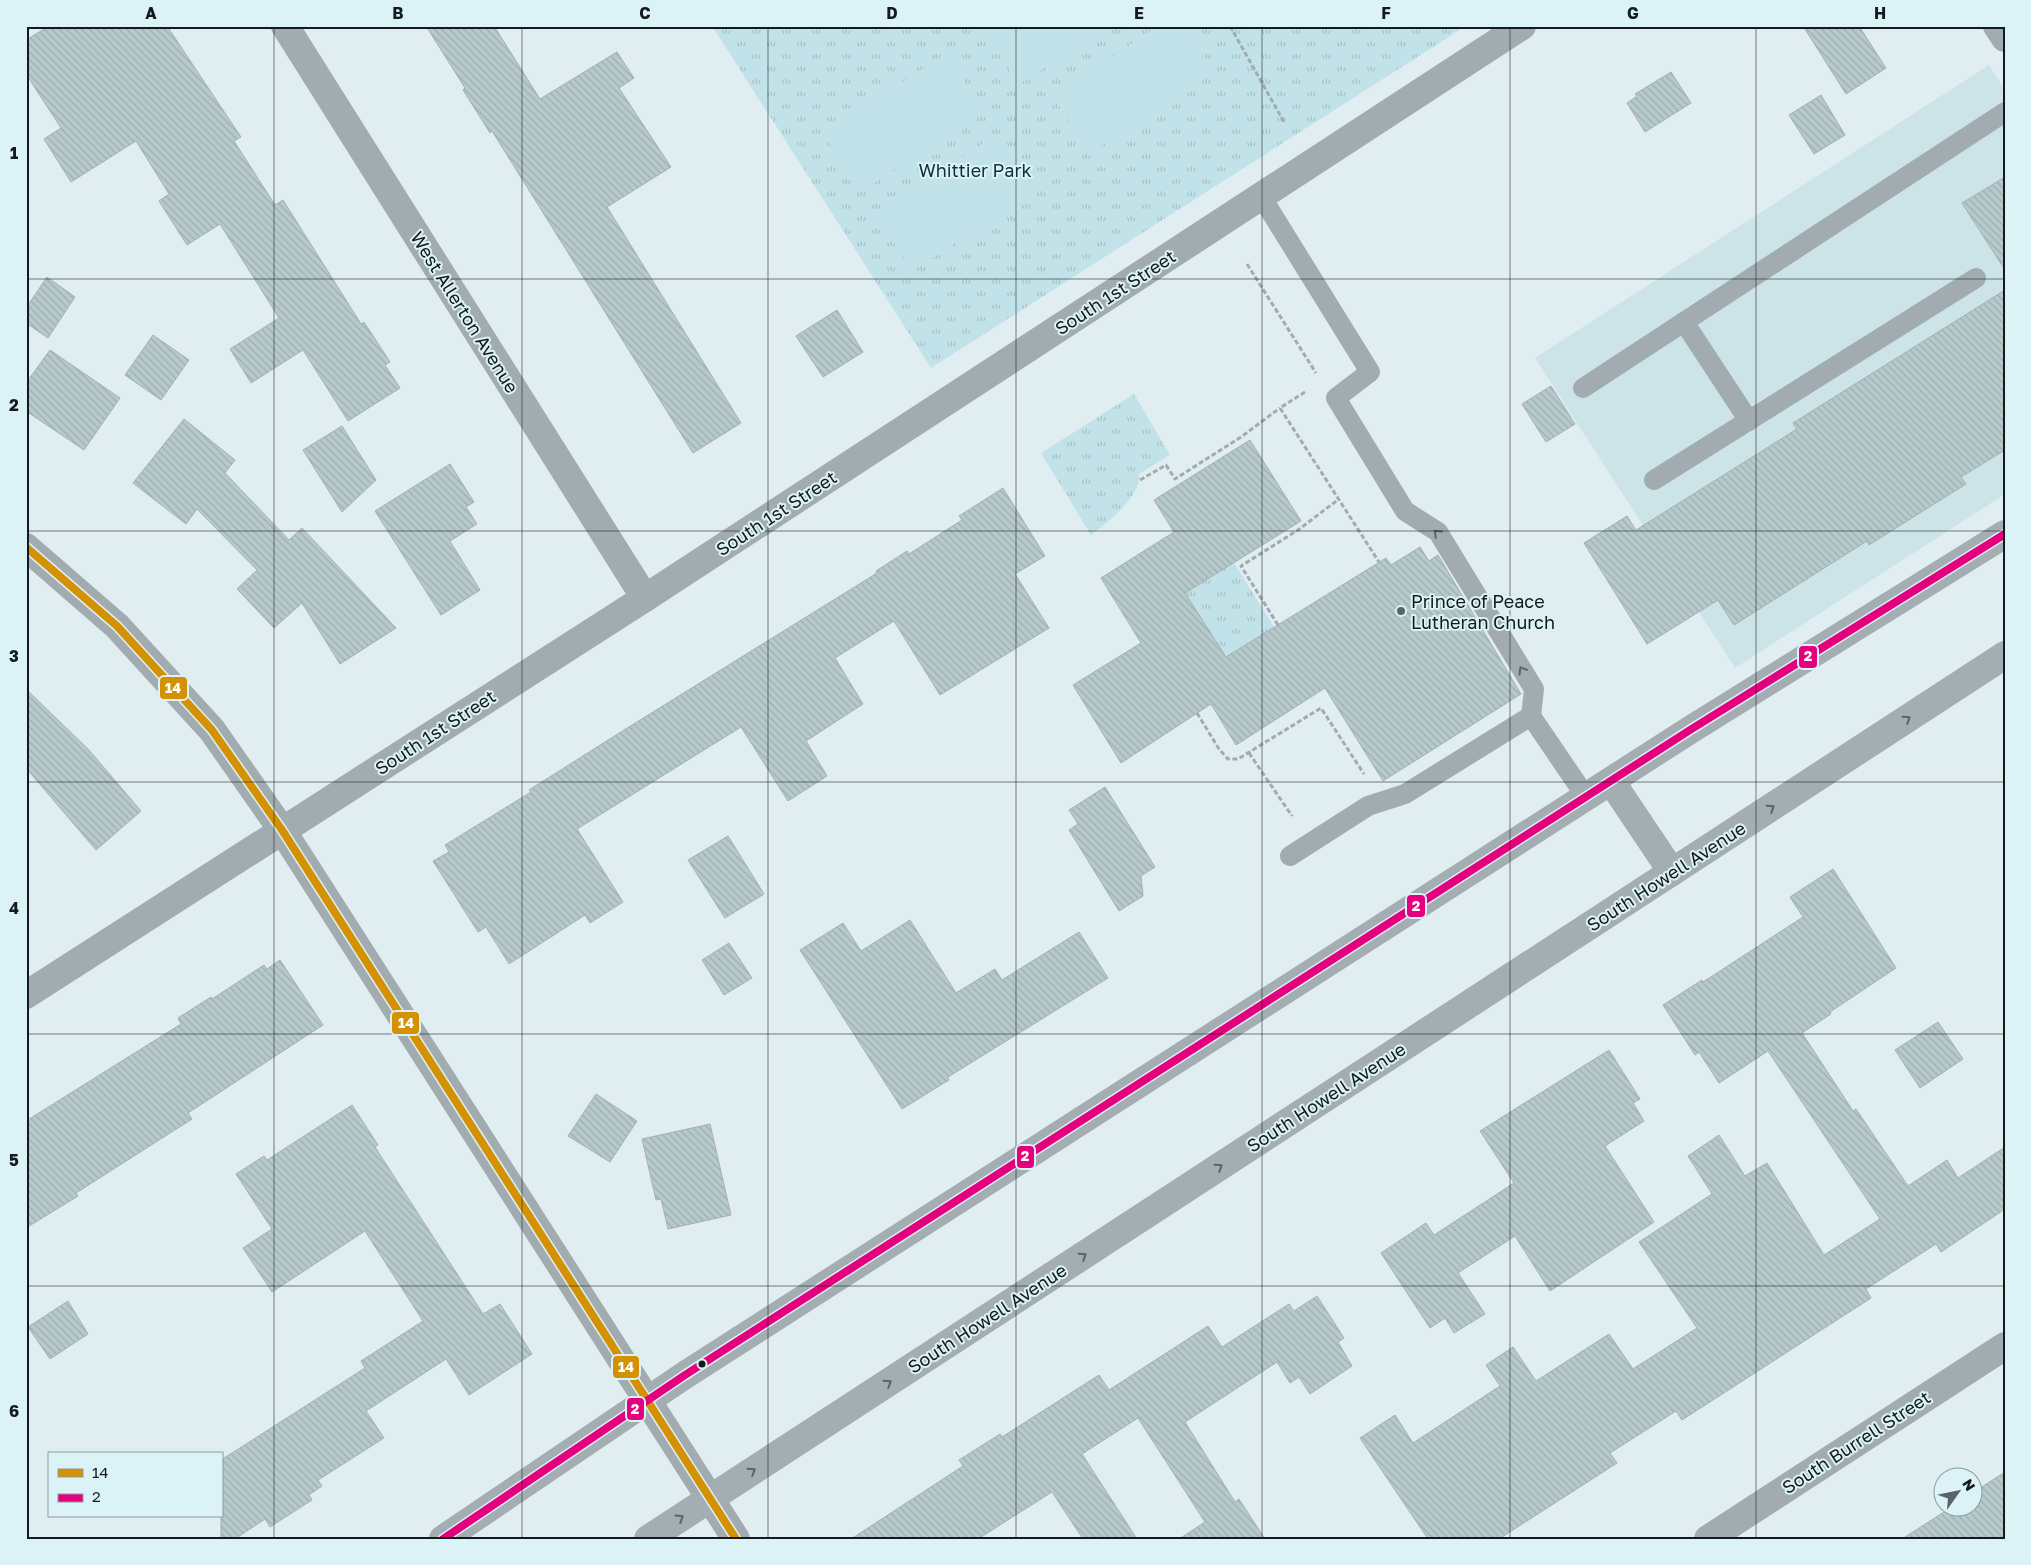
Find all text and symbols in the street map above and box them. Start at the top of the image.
text: A [145,3,157,23]
text: B [392,3,404,23]
text: C [639,3,651,23]
text: D [886,3,898,23]
text: E [1134,3,1144,23]
text: F [1381,3,1391,23]
text: G [1627,3,1639,23]
text: H [1874,3,1886,23]
text: 1 [10,143,18,163]
park label: Whittier Park [918,159,1032,181]
street label: West Allerton Avenue [406,227,524,397]
street label: South 1st Street [1051,245,1179,339]
text: 2 [9,395,19,415]
street label: South 1st Street [712,466,840,560]
one-way arrow [1433,530,1442,539]
place label: Prince of Peace Lutheran Church [1411,590,1555,633]
marker: Prince of Peace Lutheran Church [1395,605,1407,617]
line badge: 2 [1798,645,1818,669]
text: 3 [9,646,19,666]
text: 2 [1804,647,1813,664]
one-way arrow [1519,667,1529,676]
line badge: 14 [159,676,188,700]
text: 14 [165,679,181,696]
street label: South 1st Street [371,685,499,779]
one-way arrow [1902,716,1911,725]
one-way arrow [1766,804,1775,814]
street label: South Howell Avenue [1583,816,1749,936]
line badge: 2 [1406,894,1426,918]
text: 2 [1412,897,1421,914]
text: 4 [9,898,19,918]
line badge: 14 [391,1011,420,1035]
text: 14 [398,1014,414,1031]
street label: South Howell Avenue [1243,1037,1409,1157]
line badge: 2 [1016,1145,1035,1169]
text: 2 [1021,1147,1030,1164]
text: 5 [9,1150,19,1170]
one-way arrow [1214,1164,1223,1173]
one-way arrow [1078,1253,1087,1262]
street label: South Howell Avenue [904,1258,1070,1378]
line badge: 14 [612,1355,640,1379]
text: 14 [618,1358,634,1375]
unlabelled marker [697,1359,707,1369]
one-way arrow [883,1379,892,1389]
street label: South Burrell Street [1778,1386,1934,1498]
line badge: 2 [626,1397,645,1421]
text: 2 [631,1400,640,1417]
text: 6 [9,1401,19,1421]
legend [48,1452,222,1518]
text: 14 [92,1463,108,1481]
one-way arrow [747,1468,756,1478]
north arrow [1934,1468,1984,1518]
text: N [1959,1476,1979,1494]
text: 2 [92,1487,101,1505]
one-way arrow [674,1515,683,1525]

